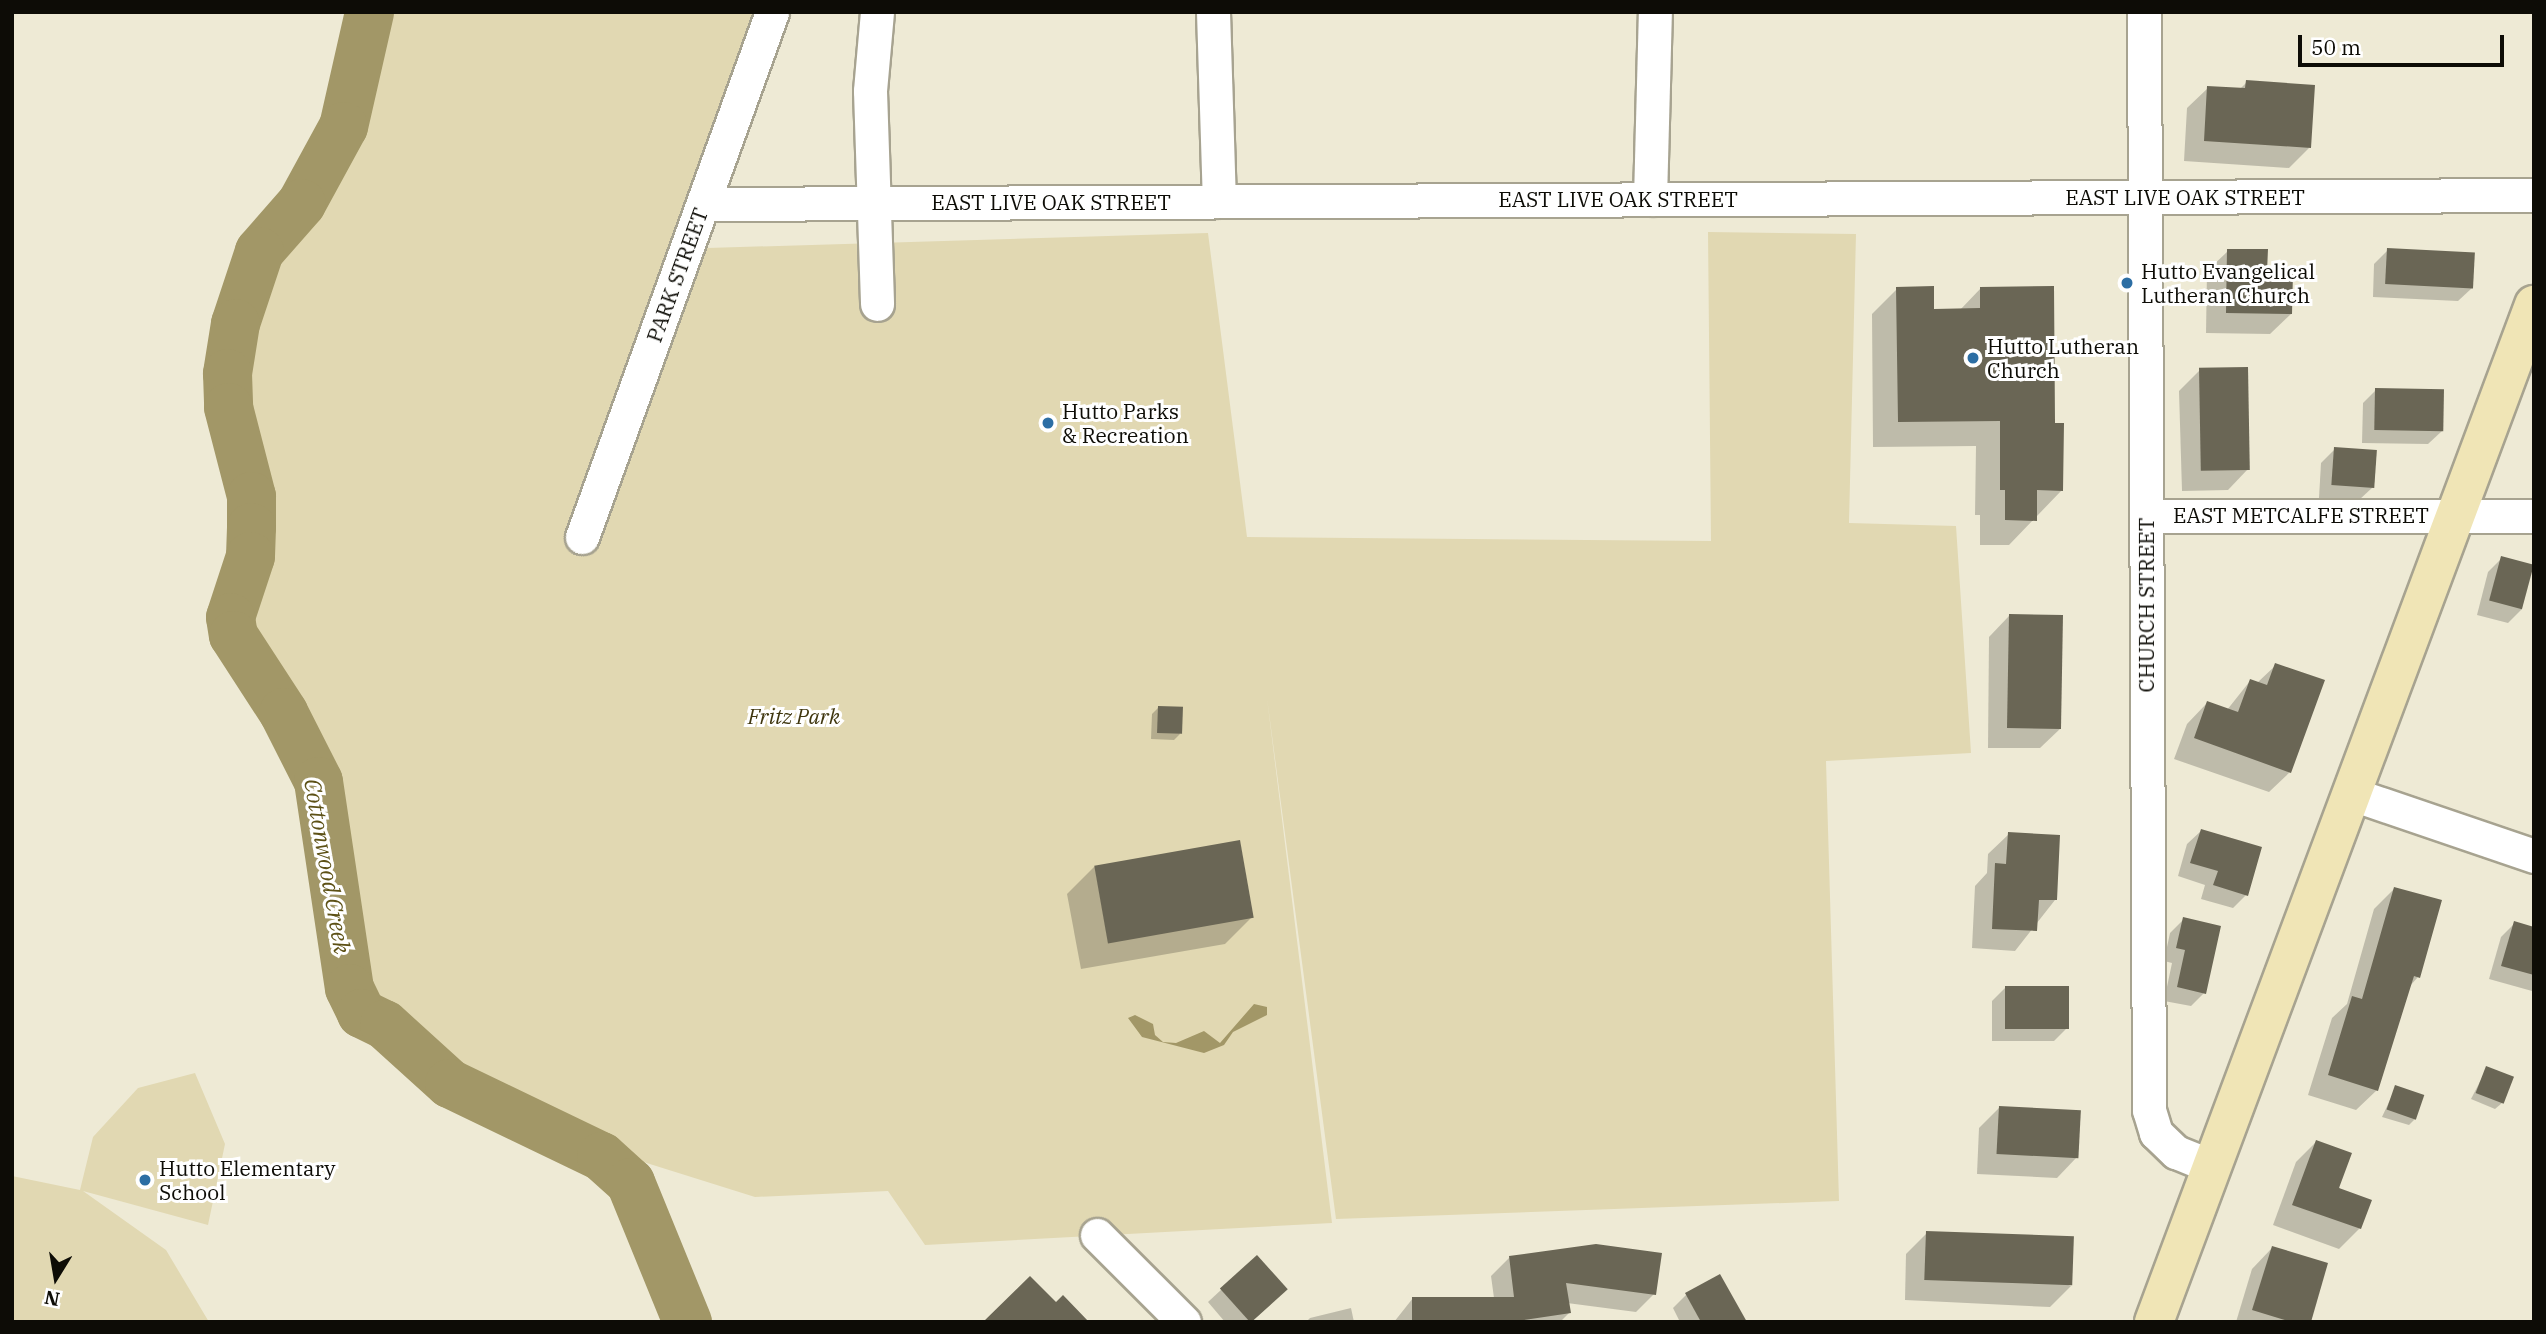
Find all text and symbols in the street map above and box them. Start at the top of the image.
scale bar [2301,21,2508,65]
text: 50 m [2311,33,2361,61]
street label: EAST LIVE OAK STREET [2065,184,2305,210]
street label: EAST LIVE OAK STREET [1498,186,1738,212]
street label: EAST LIVE OAK STREET [931,189,1171,215]
street label: PARK STREET [641,204,713,346]
place label: Hutto Evangelical Lutheran Church [2141,258,2315,308]
marker: Hutto Evangelical Lutheran Church [2119,275,2135,291]
place label: Hutto Lutheran Church [1987,333,2139,383]
marker: Hutto Lutheran Church [1965,350,1981,366]
place label: Hutto Parks & Recreation [1062,398,1189,448]
marker: Hutto Parks & Recreation [1040,415,1056,431]
street label: EAST METCALFE STREET [2173,502,2429,528]
street label: CHURCH STREET [2133,517,2159,693]
park label: Fritz Park [748,703,840,729]
water label: Cottonwood Creek [299,776,357,956]
place label: Hutto Elementary School [159,1155,336,1205]
marker: Hutto Elementary School [137,1172,153,1188]
north arrow [21,1243,91,1313]
text: N [42,1285,62,1312]

